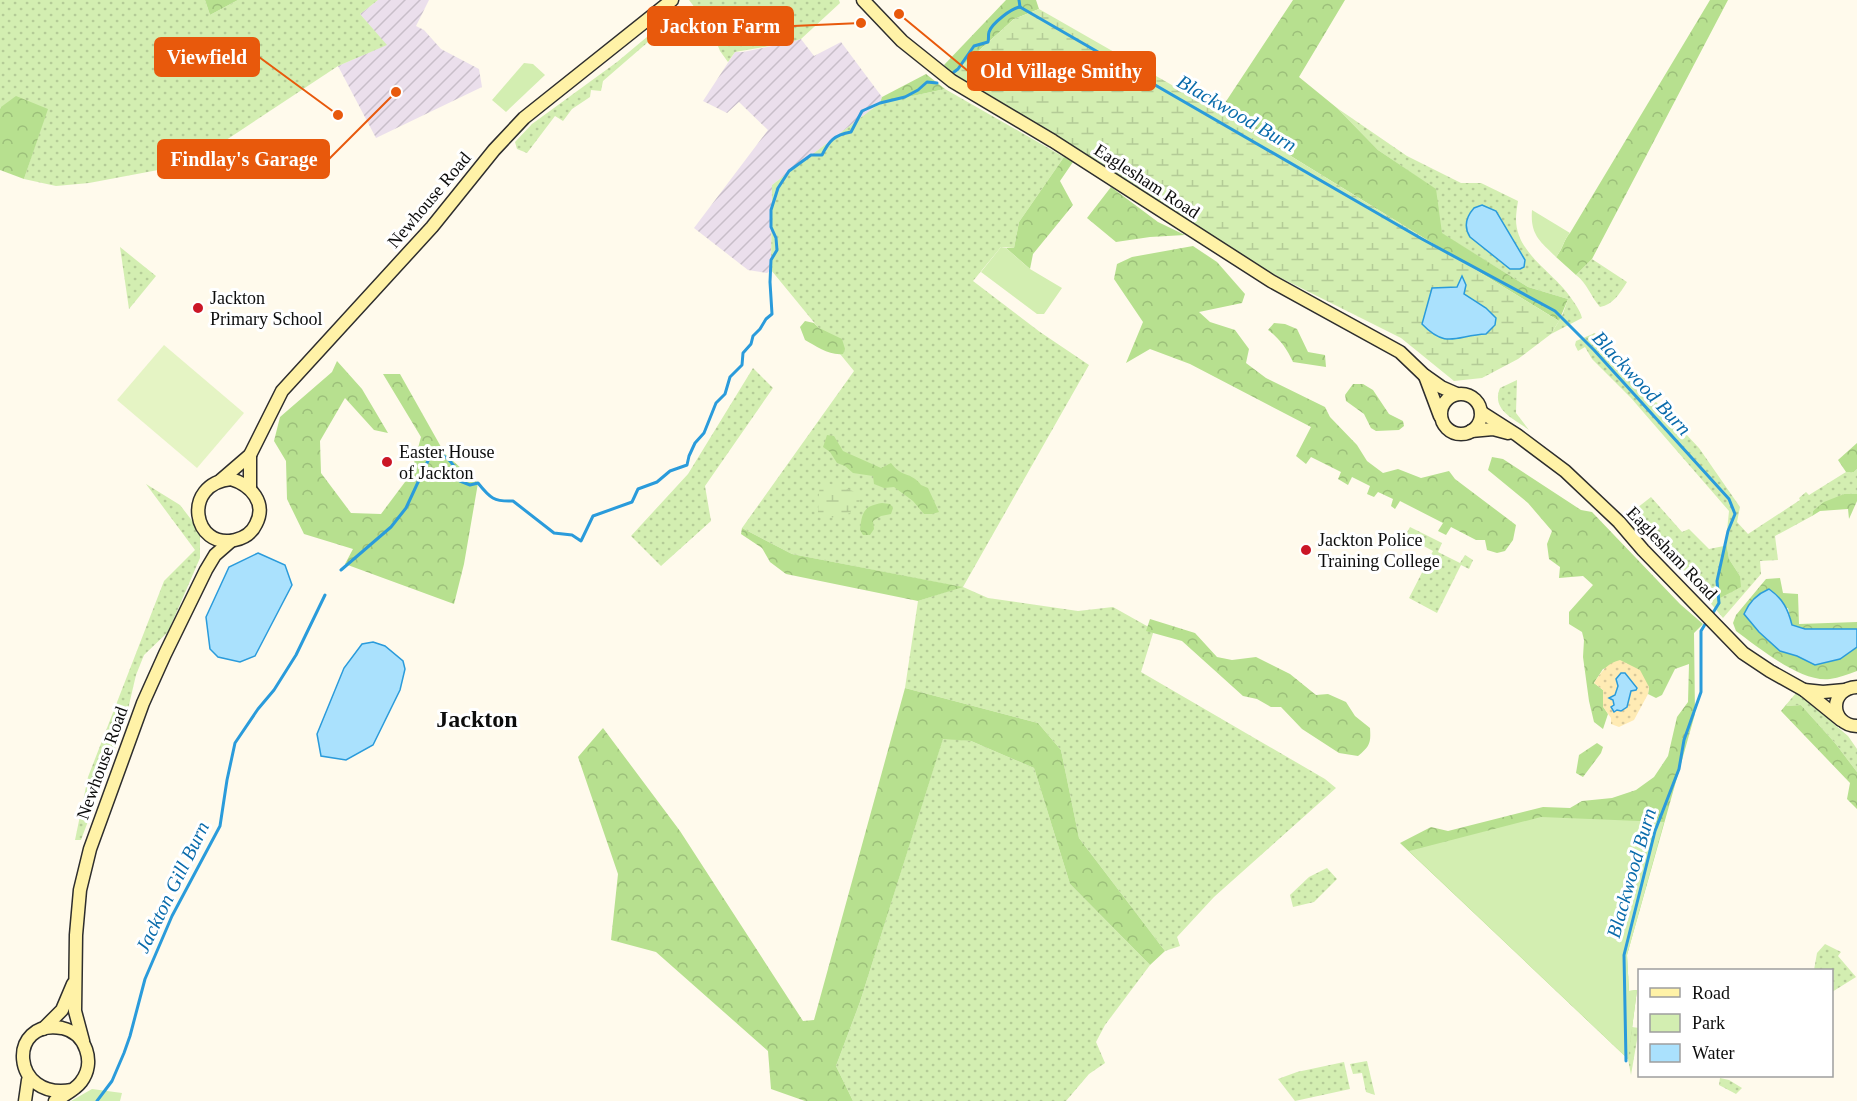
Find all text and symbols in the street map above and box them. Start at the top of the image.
callout: Jackton Farm [648,7,793,45]
text: Jackton Farm [660,15,781,37]
callout: Viewfield [155,38,259,76]
text: Viewfield [167,46,247,68]
callout: Old Village Smithy [968,52,1155,90]
text: Old Village Smithy [980,60,1142,83]
water label: Blackwood Burn [1174,70,1300,156]
callout: Findlay's Garage [158,140,329,178]
street label: Eaglesham Road [1091,140,1203,222]
text: Findlay's Garage [170,148,318,171]
street label: Newhouse Road [383,148,475,252]
place label: Jackton Primary School [210,288,323,329]
marker: Jackton Primary School [191,301,205,315]
water label: Blackwood Burn [1588,327,1696,439]
place label: Easter House of Jackton [399,442,494,483]
marker: Easter House of Jackton [380,455,394,469]
street label: Eaglesham Road [1623,502,1721,604]
place label: Jackton Police Training College [1318,530,1440,571]
marker: Jackton Police Training College [1299,543,1313,557]
street label: Newhouse Road [72,704,132,822]
district label: Jackton [436,706,518,732]
water label: Blackwood Burn [1602,806,1660,940]
water label: Jackton Gill Burn [131,818,213,956]
legend [1638,969,1833,1077]
text: Road [1692,983,1730,1003]
text: Park [1692,1013,1725,1033]
text: Water [1692,1043,1735,1063]

